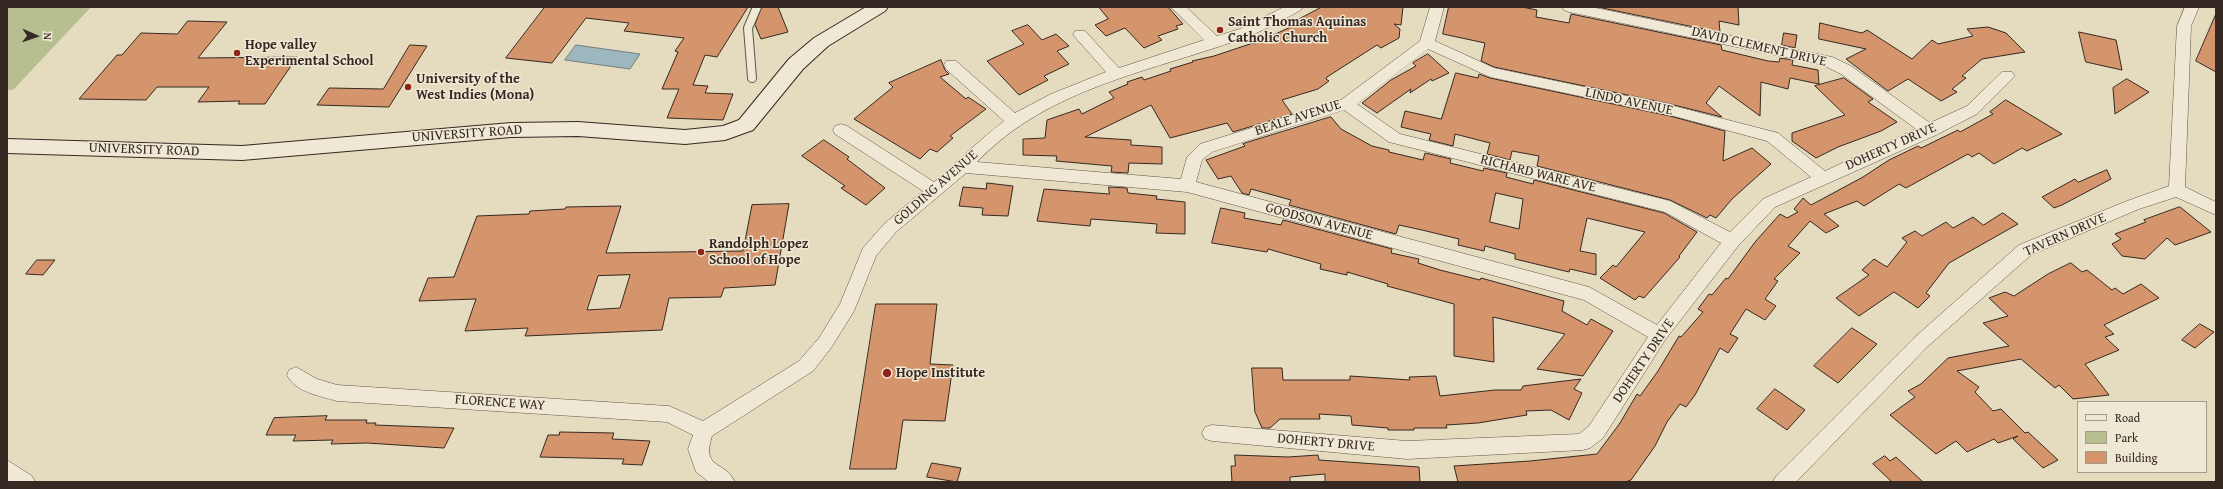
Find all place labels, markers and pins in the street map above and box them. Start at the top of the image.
place label: Saint Thomas Aquinas Catholic Church [1228,14,1366,46]
marker: Saint Thomas Aquinas Catholic Church [1215,25,1225,35]
place label: Hope valley Experimental School [245,37,374,70]
marker: Hope valley Experimental School [232,48,242,58]
place label: University of the West Indies (Mona) [416,71,534,104]
marker: University of the West Indies (Mona) [403,82,413,92]
place label: Randolph Lopez School of Hope [709,236,809,268]
marker: Randolph Lopez School of Hope [696,247,706,257]
place label: Hope Institute [896,365,985,381]
marker: Hope Institute [881,367,893,379]

